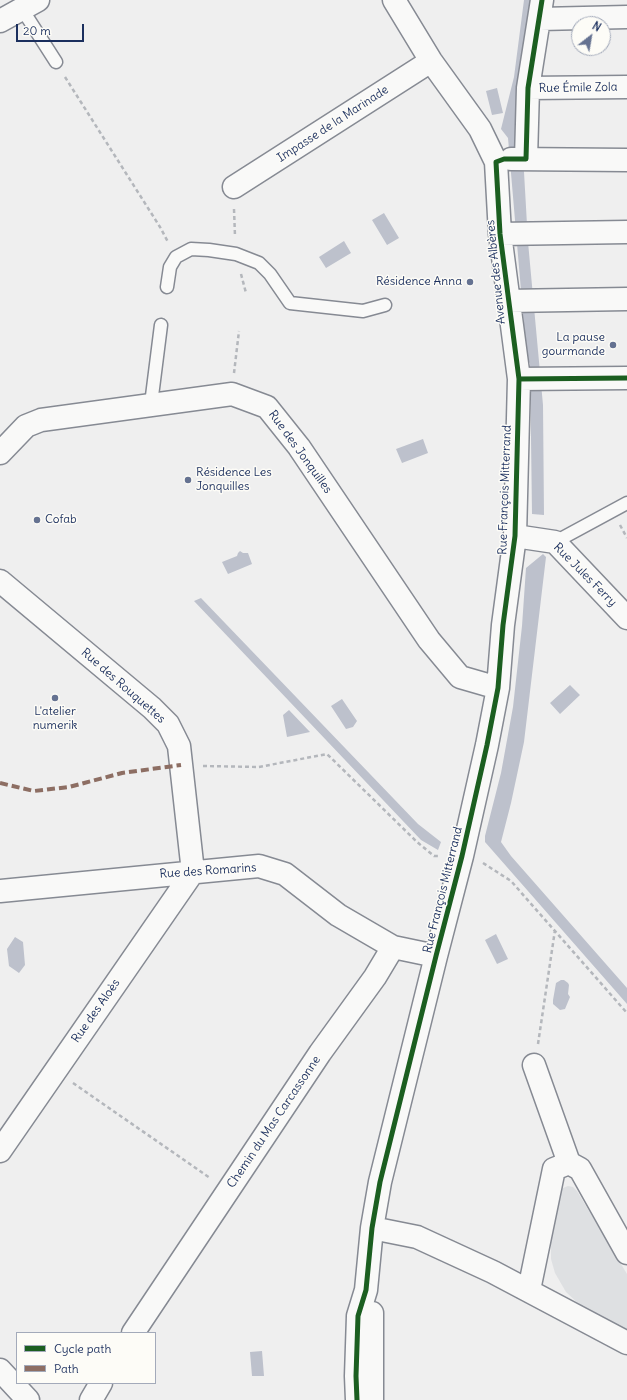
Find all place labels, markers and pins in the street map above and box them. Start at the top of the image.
place label: Résidence Anna [376,275,462,289]
marker: Résidence Anna [465,277,475,287]
place label: La pause gourmande [542,331,605,359]
marker: La pause gourmande [608,340,618,350]
place label: Résidence Les Jonquilles [196,466,272,494]
marker: Résidence Les Jonquilles [183,475,193,485]
place label: Cofab [45,513,77,527]
marker: Cofab [32,515,42,525]
marker: L'atelier numerik [50,693,60,703]
place label: L'atelier numerik [33,705,77,733]

